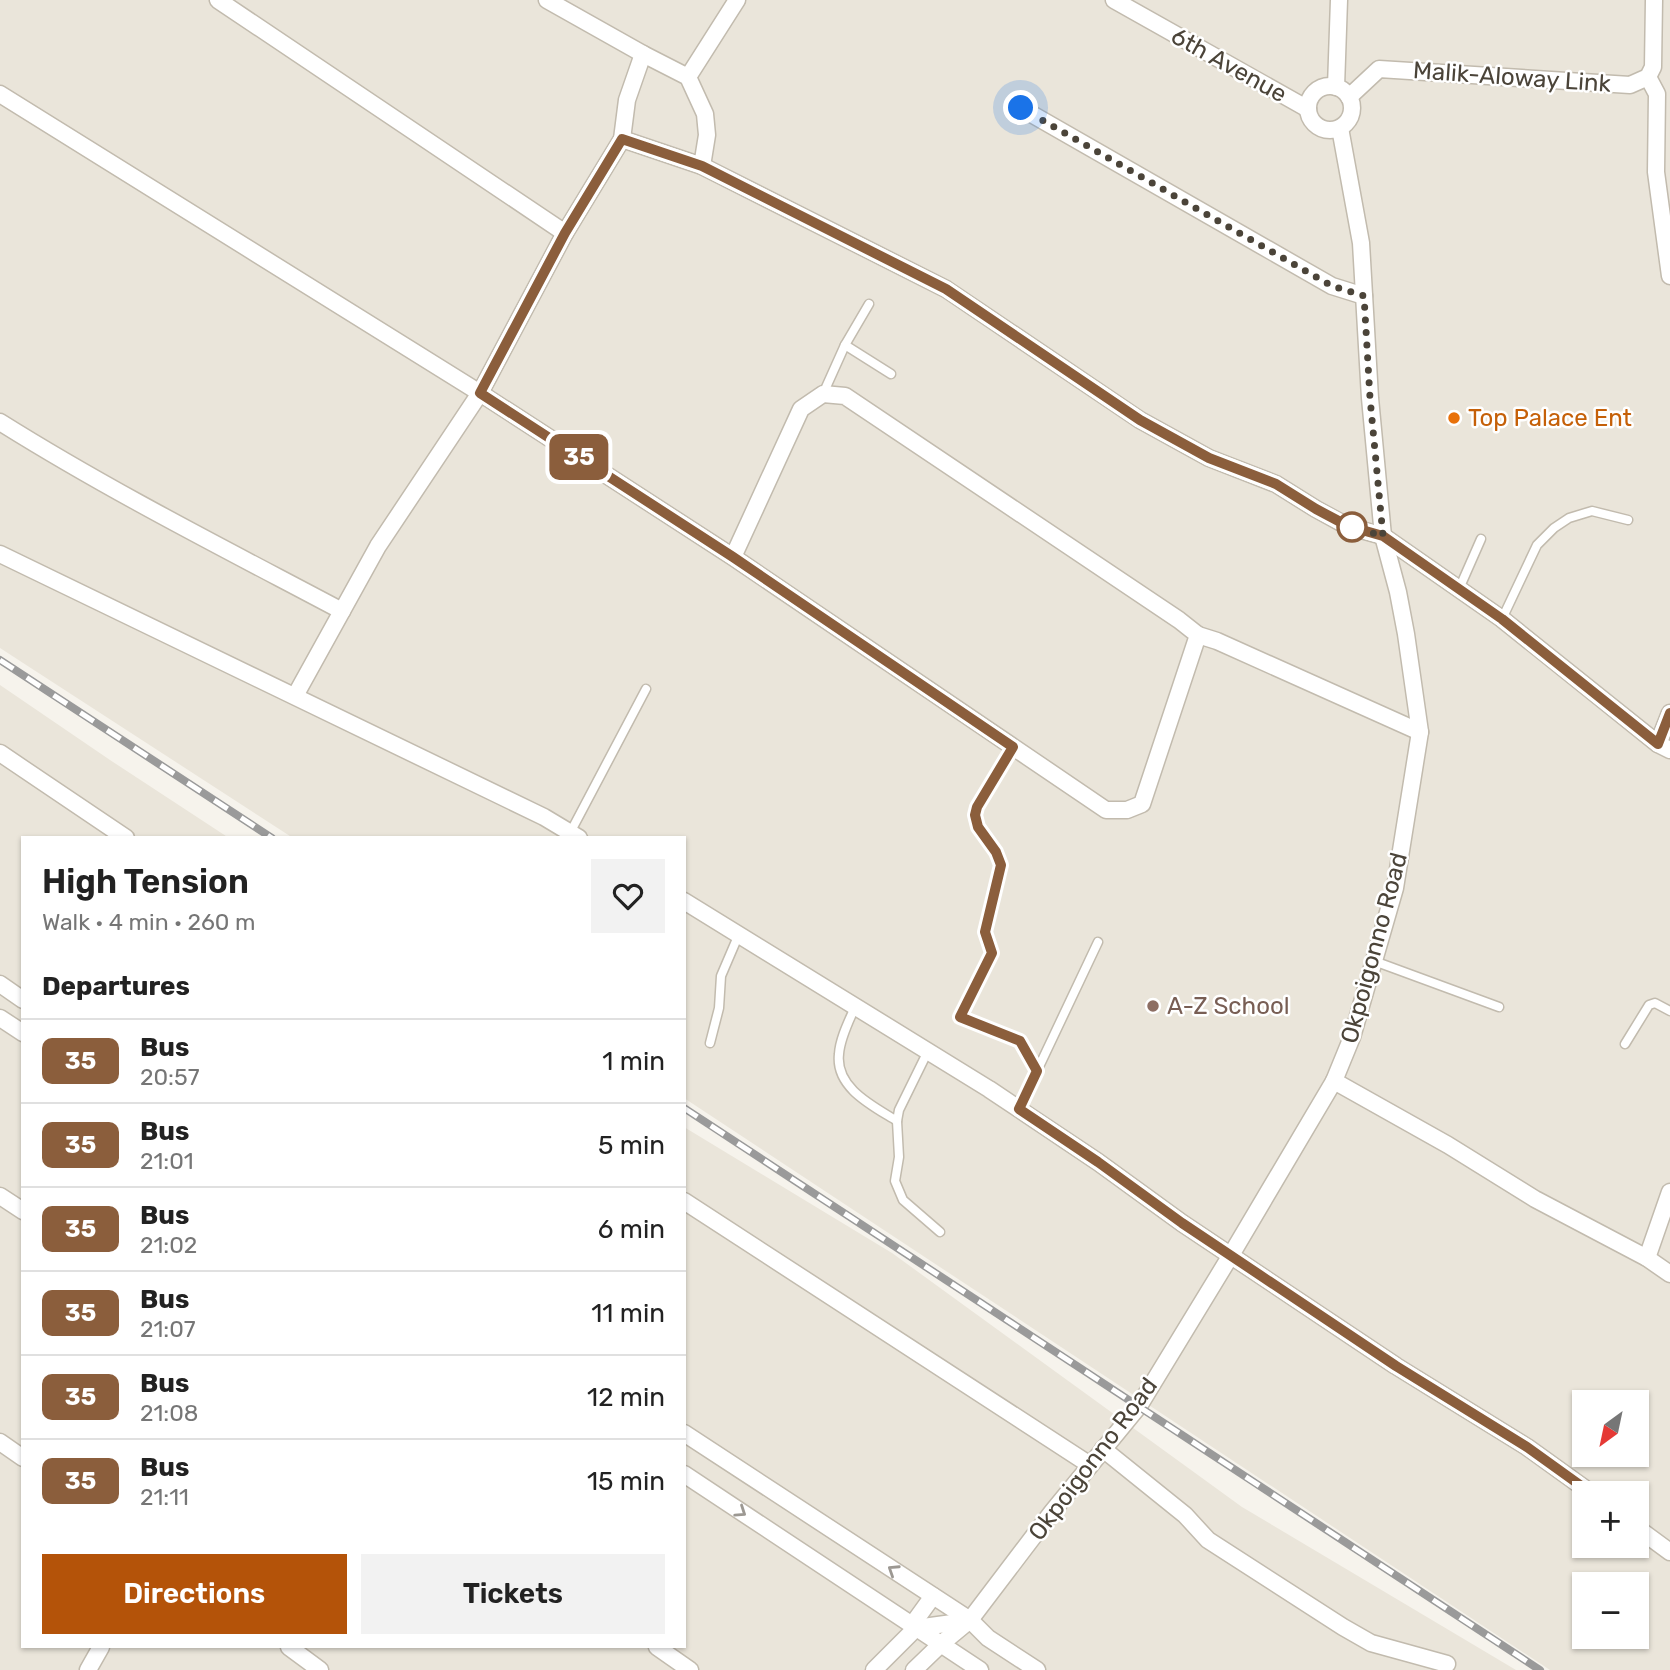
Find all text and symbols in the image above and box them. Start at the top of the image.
street label: 6th Avenue [1166,22,1292,108]
street label: Malik-Aloway Link [1412,56,1613,98]
your location [1003,90,1038,125]
place label: Top Palace Ent [1468,404,1632,432]
marker: Top Palace Ent [1446,410,1462,426]
line badge: 35 [548,434,610,480]
text: 35 [563,443,595,471]
unlabelled marker [1337,512,1367,542]
street label: Okpoigonno Road [1335,850,1413,1046]
button: heart [591,859,665,933]
text: High Tension [42,862,249,901]
text: Walk · 4 min · 260 m [42,908,256,936]
text: Departures [42,971,190,1002]
place label: A-Z School [1167,992,1290,1020]
marker: A-Z School [1145,998,1161,1014]
text: Bus [140,1032,189,1063]
text: 1 min [602,1046,665,1077]
text: 35 [65,1047,96,1075]
text: 20:57 [140,1063,199,1091]
text: Bus [140,1116,189,1147]
text: 5 min [598,1130,665,1161]
text: 35 [65,1131,96,1159]
text: 21:01 [140,1147,194,1175]
text: Bus [140,1200,189,1231]
text: 6 min [598,1214,665,1245]
text: 35 [65,1215,96,1243]
text: 21:02 [140,1231,197,1259]
text: Bus [140,1284,189,1315]
text: 11 min [591,1298,665,1329]
text: 35 [65,1299,96,1327]
text: 21:07 [140,1315,196,1343]
text: Bus [140,1368,189,1399]
street label: Okpoigonno Road [1023,1372,1163,1546]
text: 12 min [587,1382,665,1413]
text: 35 [65,1383,96,1411]
north arrow [1572,1390,1648,1466]
map controls [1572,1390,1649,1649]
text: 21:08 [140,1399,198,1427]
text: Bus [140,1452,189,1483]
text: 15 min [587,1466,665,1497]
text: 35 [65,1467,96,1495]
button: + [1572,1481,1649,1558]
text: 21:11 [140,1483,189,1511]
one-way arrow [733,1503,746,1516]
button: Directions [42,1554,347,1634]
button: Tickets [361,1554,665,1634]
one-way arrow [888,1566,901,1579]
button: − [1572,1572,1649,1649]

